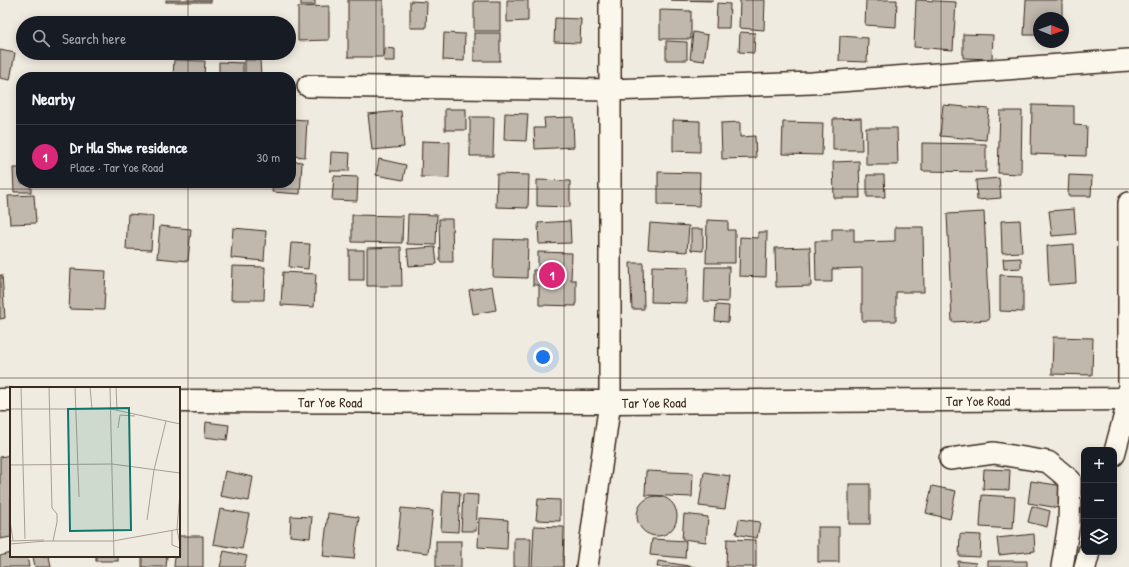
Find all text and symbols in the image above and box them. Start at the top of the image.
north arrow [1033,12,1069,48]
search box [16,16,296,60]
icon: search [30,27,52,49]
text: Search here [62,28,126,49]
text: Nearby [32,87,75,110]
text: Dr Hla Shwe residence [70,137,188,158]
text: 1 [43,148,47,166]
text: 30 m [257,148,280,166]
text: Place · Tar Yoe Road [70,158,163,176]
pin: 1 [539,260,565,290]
your location [533,347,553,367]
inset map [10,387,180,557]
street label: Tar Yoe Road [946,390,1011,410]
street label: Tar Yoe Road [298,392,363,411]
street label: Tar Yoe Road [622,392,687,411]
map controls [1081,447,1117,555]
button: + [1081,447,1117,483]
button: − [1081,483,1117,519]
button: layers [1081,519,1117,555]

